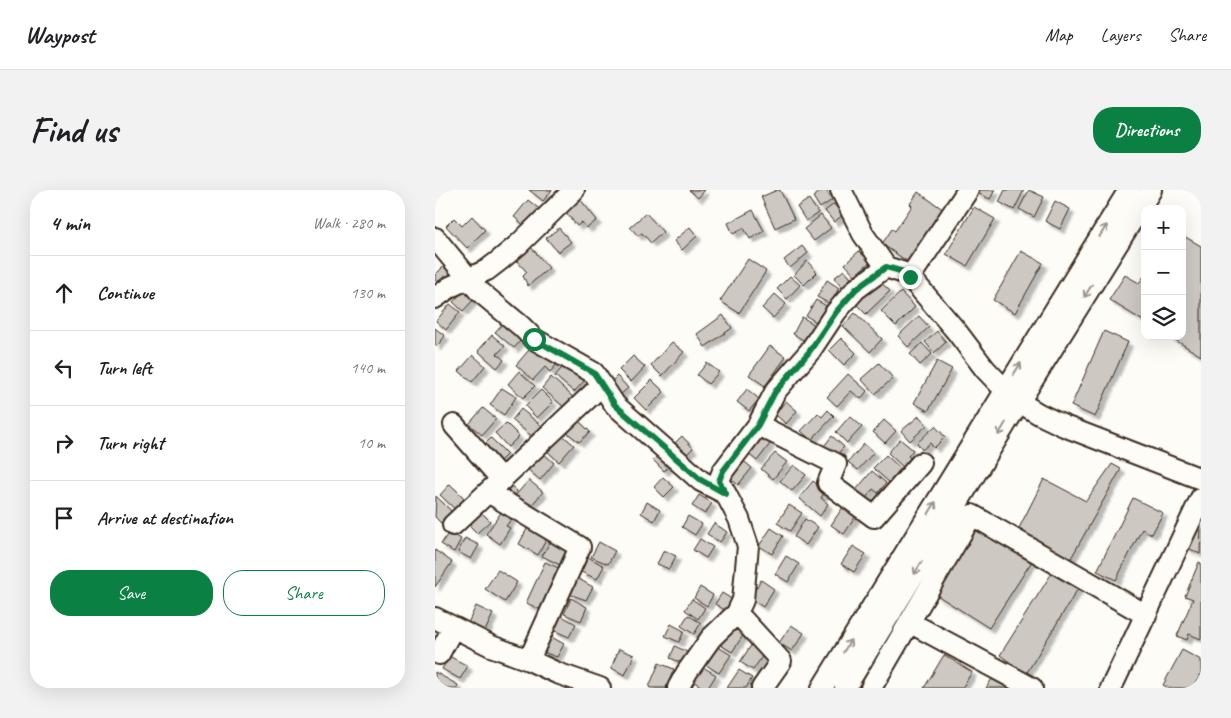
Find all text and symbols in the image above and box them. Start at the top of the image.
text: Waypost [25,20,95,50]
text: Map [1045,24,1073,46]
text: Layers [1101,24,1140,46]
text: Share [1168,24,1206,46]
button: Directions [1093,107,1201,153]
text: Find us [30,108,117,153]
map controls [1141,205,1186,340]
button: + [1141,205,1186,250]
text: 4 min [50,210,90,236]
text: Walk · 280 m [313,213,385,233]
one-way arrow [1098,225,1108,239]
button: − [1141,250,1186,295]
route end [899,266,922,289]
icon: ahead [50,279,78,307]
text: Continue [97,281,154,305]
text: 130 m [351,283,385,303]
one-way arrow [1083,283,1093,297]
button: layers [1141,295,1186,340]
route start [523,328,546,351]
icon: left [50,354,78,382]
text: Turn left [97,356,152,380]
text: 140 m [351,358,385,378]
one-way arrow [1013,363,1023,377]
one-way arrow [997,421,1007,435]
icon: right [50,429,78,457]
text: Turn right [97,431,164,455]
text: 10 m [358,433,385,453]
one-way arrow [928,501,938,515]
icon: arrive [50,504,78,532]
text: Arrive at destination [97,506,233,530]
one-way arrow [913,560,923,574]
button: Save [50,570,213,616]
button: Share [223,570,385,616]
one-way arrow [843,640,853,654]

